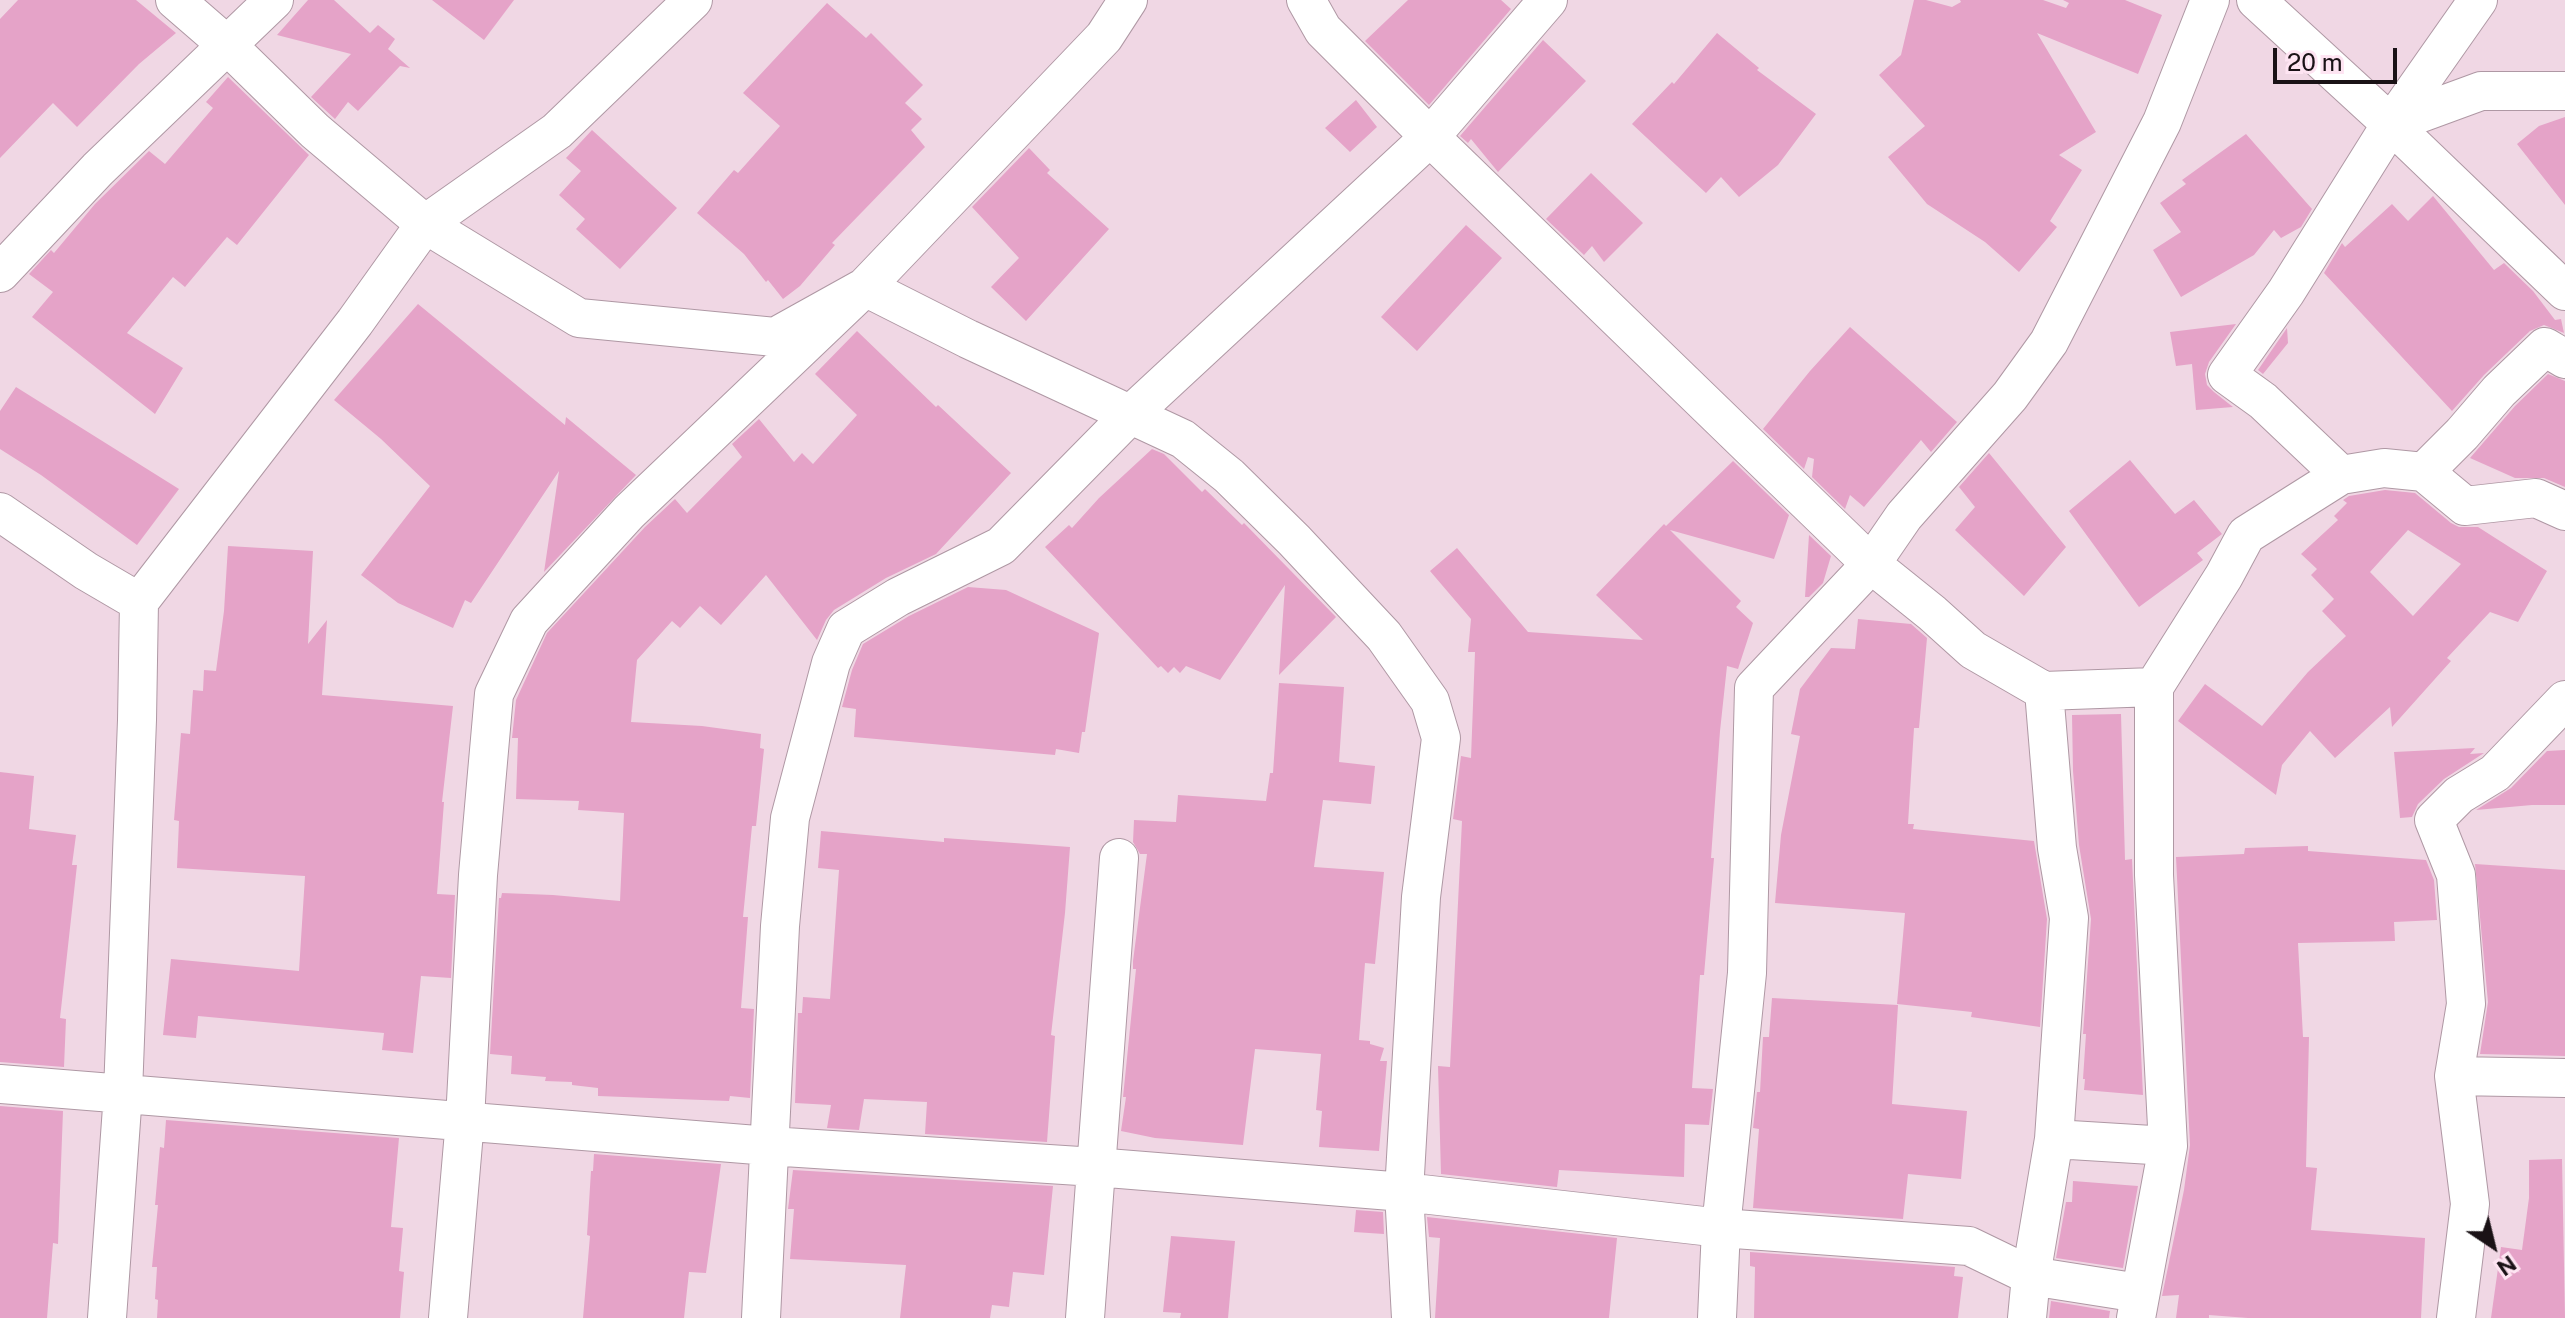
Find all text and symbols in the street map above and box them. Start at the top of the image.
scale bar [2277,32,2401,82]
text: 20 m [2287,48,2343,76]
north arrow [2453,1206,2533,1286]
text: N [2492,1250,2521,1281]

